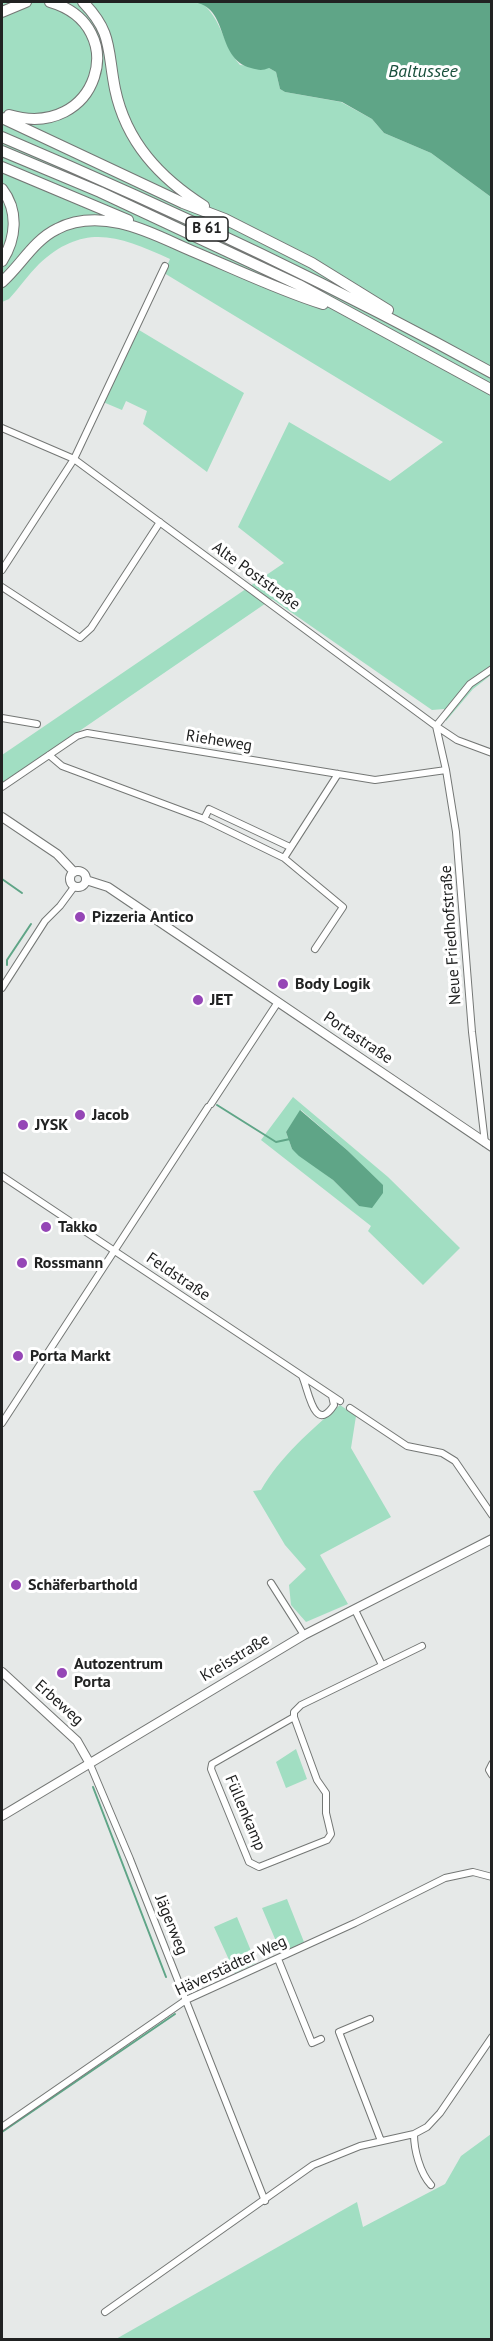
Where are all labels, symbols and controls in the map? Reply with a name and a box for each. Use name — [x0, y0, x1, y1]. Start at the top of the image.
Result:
water label: Baltussee — [388, 61, 458, 83]
road number: B 61 — [186, 217, 228, 241]
street label: Alte Poststraße — [208, 538, 304, 614]
street label: Rieheweg — [185, 726, 253, 756]
street label: Neue Friedhofstraße — [437, 864, 465, 1006]
place label: Pizzeria Antico — [92, 907, 194, 927]
marker: Pizzeria Antico — [73, 910, 87, 924]
place label: Body Logik — [295, 974, 370, 994]
marker: Body Logik — [276, 977, 290, 991]
place label: JET — [210, 990, 233, 1010]
marker: JET — [191, 993, 205, 1007]
street label: Portastraße — [320, 1008, 396, 1068]
place label: Jacob — [92, 1105, 129, 1125]
marker: Jacob — [73, 1108, 87, 1122]
place label: JYSK — [35, 1115, 68, 1135]
marker: JYSK — [16, 1118, 30, 1132]
place label: Takko — [58, 1217, 97, 1237]
marker: Takko — [39, 1220, 53, 1234]
street label: Feldstraße — [142, 1249, 214, 1305]
place label: Rossmann — [34, 1253, 103, 1273]
marker: Rossmann — [15, 1256, 29, 1270]
place label: Porta Markt — [30, 1346, 111, 1366]
marker: Porta Markt — [11, 1349, 25, 1363]
place label: Schäferbarthold — [28, 1575, 138, 1595]
marker: Schäferbarthold — [9, 1578, 23, 1592]
street label: Kreisstraße — [197, 1630, 273, 1686]
place label: Autozentrum Porta — [74, 1654, 163, 1692]
marker: Autozentrum Porta — [55, 1666, 69, 1680]
street label: Erbeweg — [31, 1676, 87, 1730]
street label: Füllenkamp — [220, 1772, 270, 1854]
street label: Jägerweg — [150, 1892, 192, 1958]
street label: Häverstädter Weg — [172, 1932, 290, 2000]

